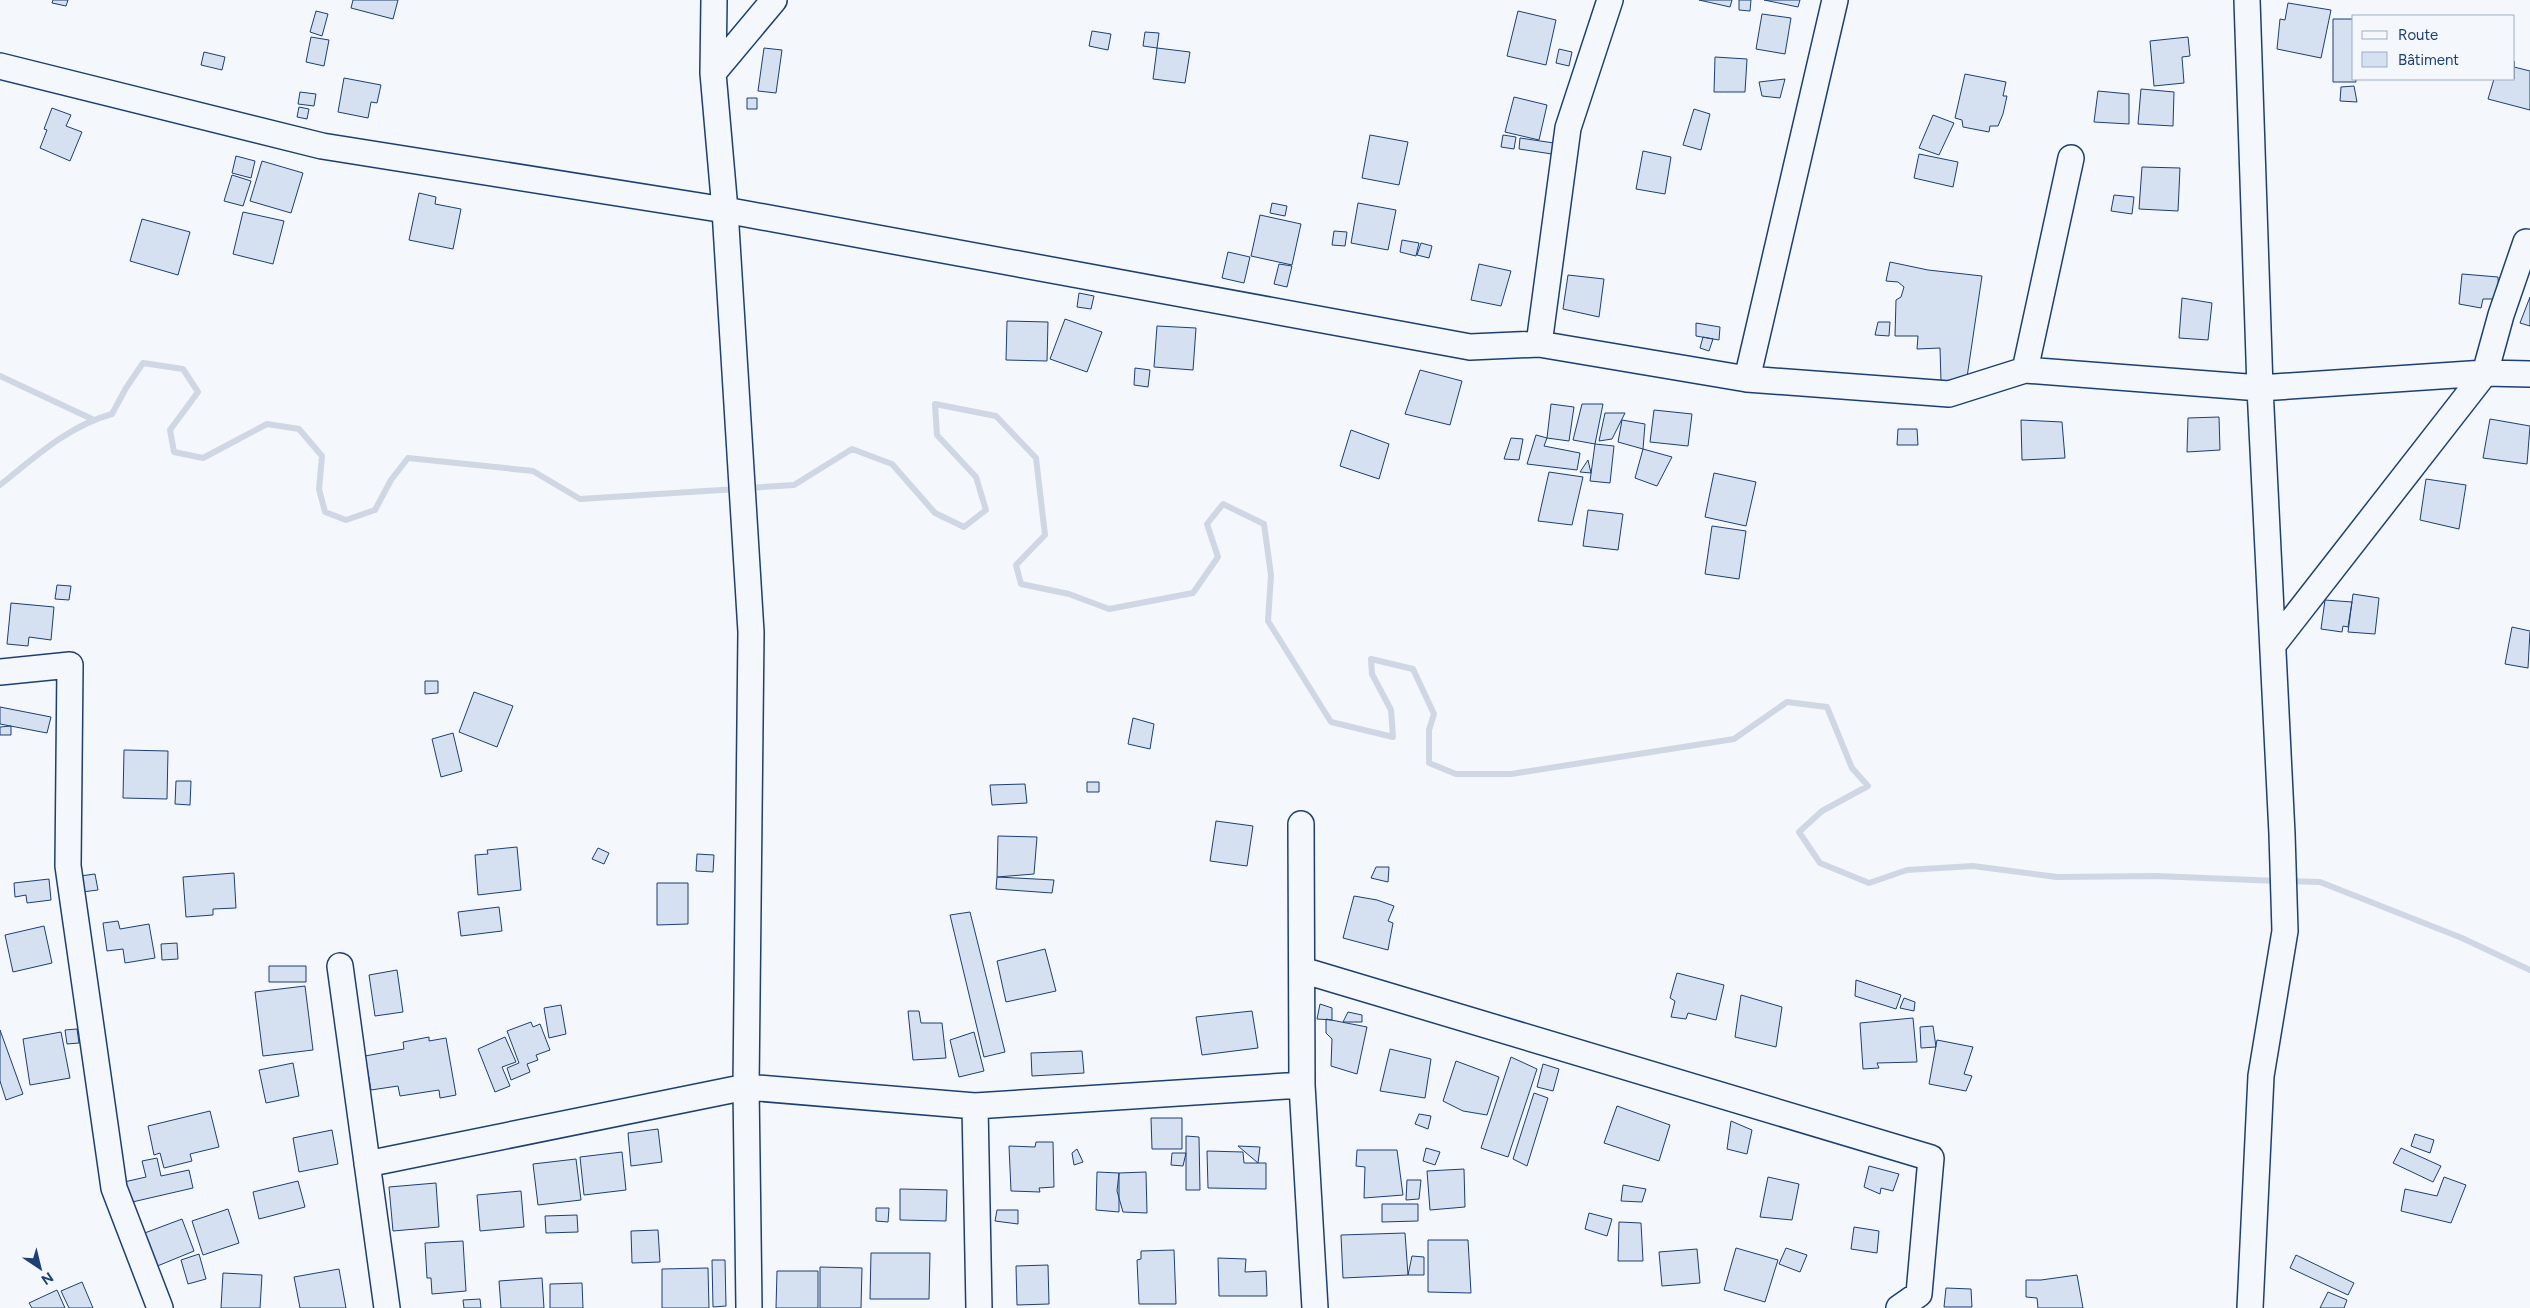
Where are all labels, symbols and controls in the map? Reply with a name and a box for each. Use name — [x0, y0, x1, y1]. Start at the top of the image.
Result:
legend — [2352, 15, 2515, 80]
text: Route — [2398, 26, 2438, 44]
text: Bâtiment — [2398, 51, 2459, 69]
north arrow — [15, 1243, 65, 1293]
text: N — [38, 1268, 56, 1288]

